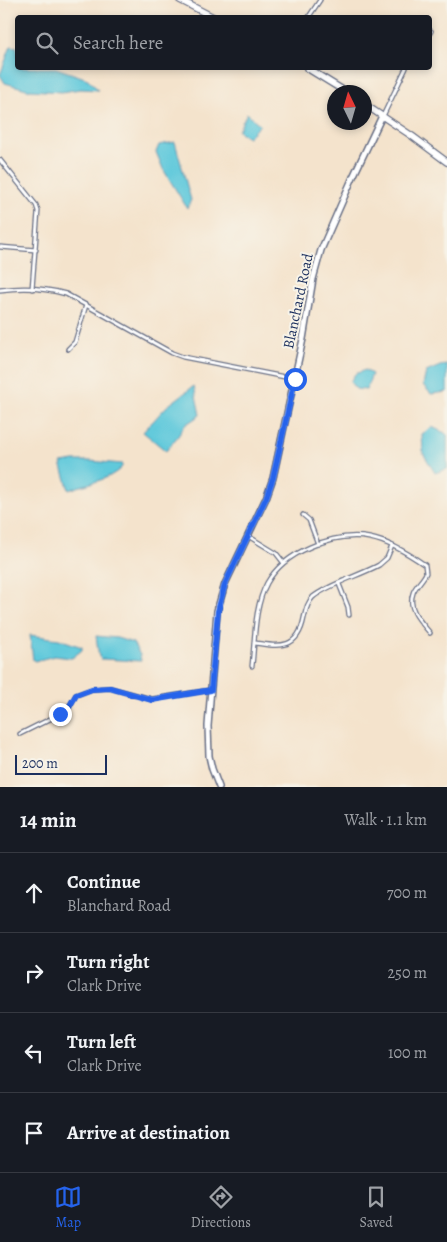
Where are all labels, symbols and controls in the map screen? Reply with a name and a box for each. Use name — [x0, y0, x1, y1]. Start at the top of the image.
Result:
search box — [15, 15, 432, 70]
icon: search — [33, 29, 61, 57]
text: Search here — [73, 30, 163, 56]
north arrow — [327, 85, 372, 130]
street label: Blanchard Road — [278, 251, 318, 351]
route start — [284, 368, 307, 391]
route end — [49, 703, 72, 726]
scale bar — [15, 752, 108, 775]
text: 200 m — [22, 754, 58, 773]
text: 14 min — [20, 806, 77, 834]
text: Walk · 1.1 km — [344, 809, 427, 831]
text: Continue — [67, 869, 141, 895]
icon: ahead — [20, 879, 48, 907]
text: 700 m — [387, 882, 427, 904]
text: Blanchard Road — [67, 895, 171, 917]
text: Turn right — [67, 949, 149, 975]
icon: right — [20, 959, 48, 987]
text: 250 m — [388, 962, 427, 984]
text: Clark Drive — [67, 975, 142, 997]
text: Turn left — [67, 1029, 136, 1055]
icon: left — [20, 1039, 48, 1067]
text: 100 m — [388, 1042, 427, 1064]
text: Clark Drive — [67, 1055, 142, 1077]
icon: arrive — [20, 1119, 48, 1147]
text: Arrive at destination — [67, 1120, 230, 1146]
tab: Map — [54, 1183, 82, 1232]
tab: Directions — [191, 1183, 251, 1232]
tab: Saved — [360, 1183, 393, 1232]

